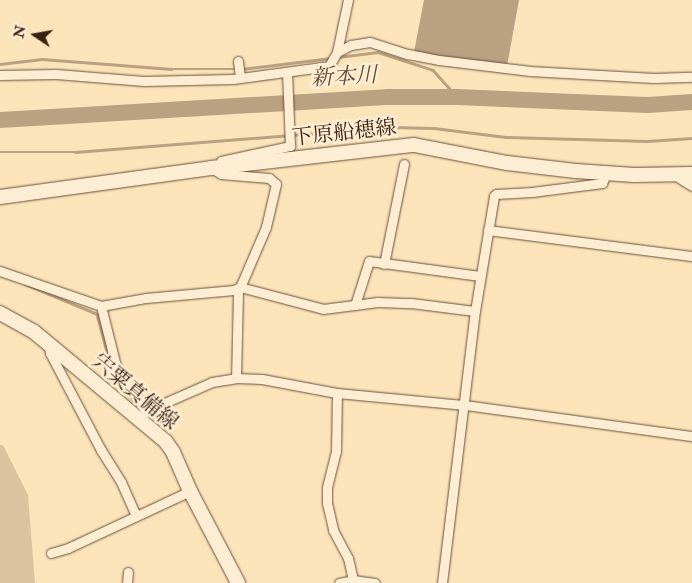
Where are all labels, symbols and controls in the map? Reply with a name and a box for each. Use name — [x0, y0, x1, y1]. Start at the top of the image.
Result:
north arrow — [10, 10, 60, 60]
text: N — [10, 24, 29, 40]
water label: 新本川 — [310, 62, 378, 92]
street label: 下原船穂線 — [290, 115, 398, 151]
street label: 宍粟真備線 — [87, 349, 183, 435]

